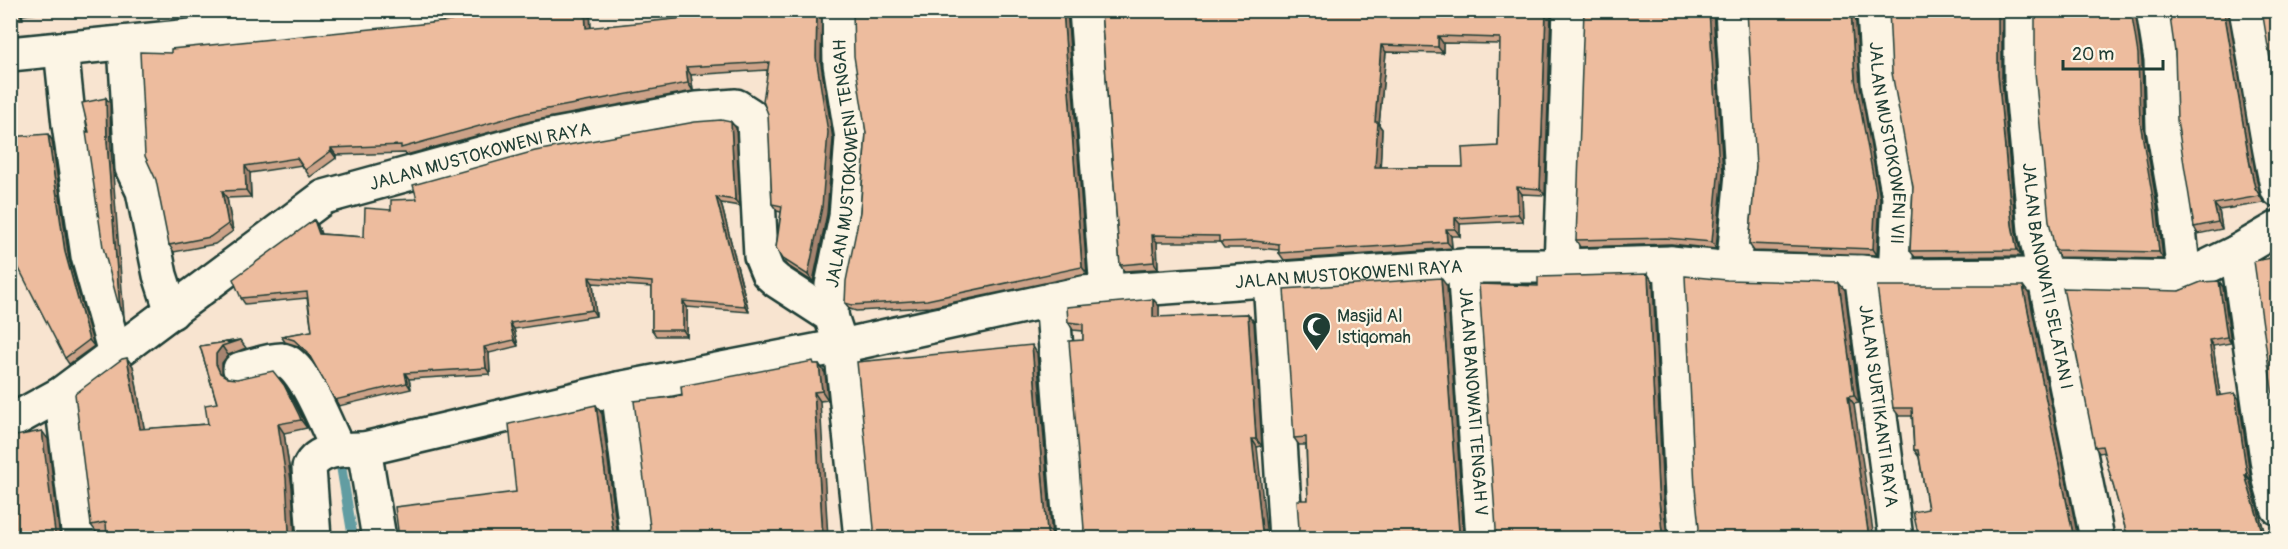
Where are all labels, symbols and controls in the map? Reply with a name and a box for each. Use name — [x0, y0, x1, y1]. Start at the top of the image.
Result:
scale bar — [2063, 33, 2164, 71]
street label: JALAN MUSTOKOWENI TENGAH — [821, 39, 864, 290]
street label: JALAN MUSTOKOWENI VII — [1864, 41, 1910, 245]
text: 20 m — [2072, 43, 2114, 66]
street label: JALAN MUSTOKOWENI RAYA — [367, 118, 593, 196]
street label: JALAN BANOWATI SELATAN I — [2017, 162, 2078, 391]
street label: JALAN MUSTOKOWENI RAYA — [1234, 255, 1464, 294]
street label: JALAN BANOWATI TENGAH V — [1454, 287, 1492, 517]
street label: JALAN SURTIKANTI RAYA — [1853, 303, 1903, 509]
place label: Masjid Al Istiqomah — [1337, 305, 1411, 349]
mosque icon: Masjid Al Istiqomah — [1300, 310, 1332, 352]

